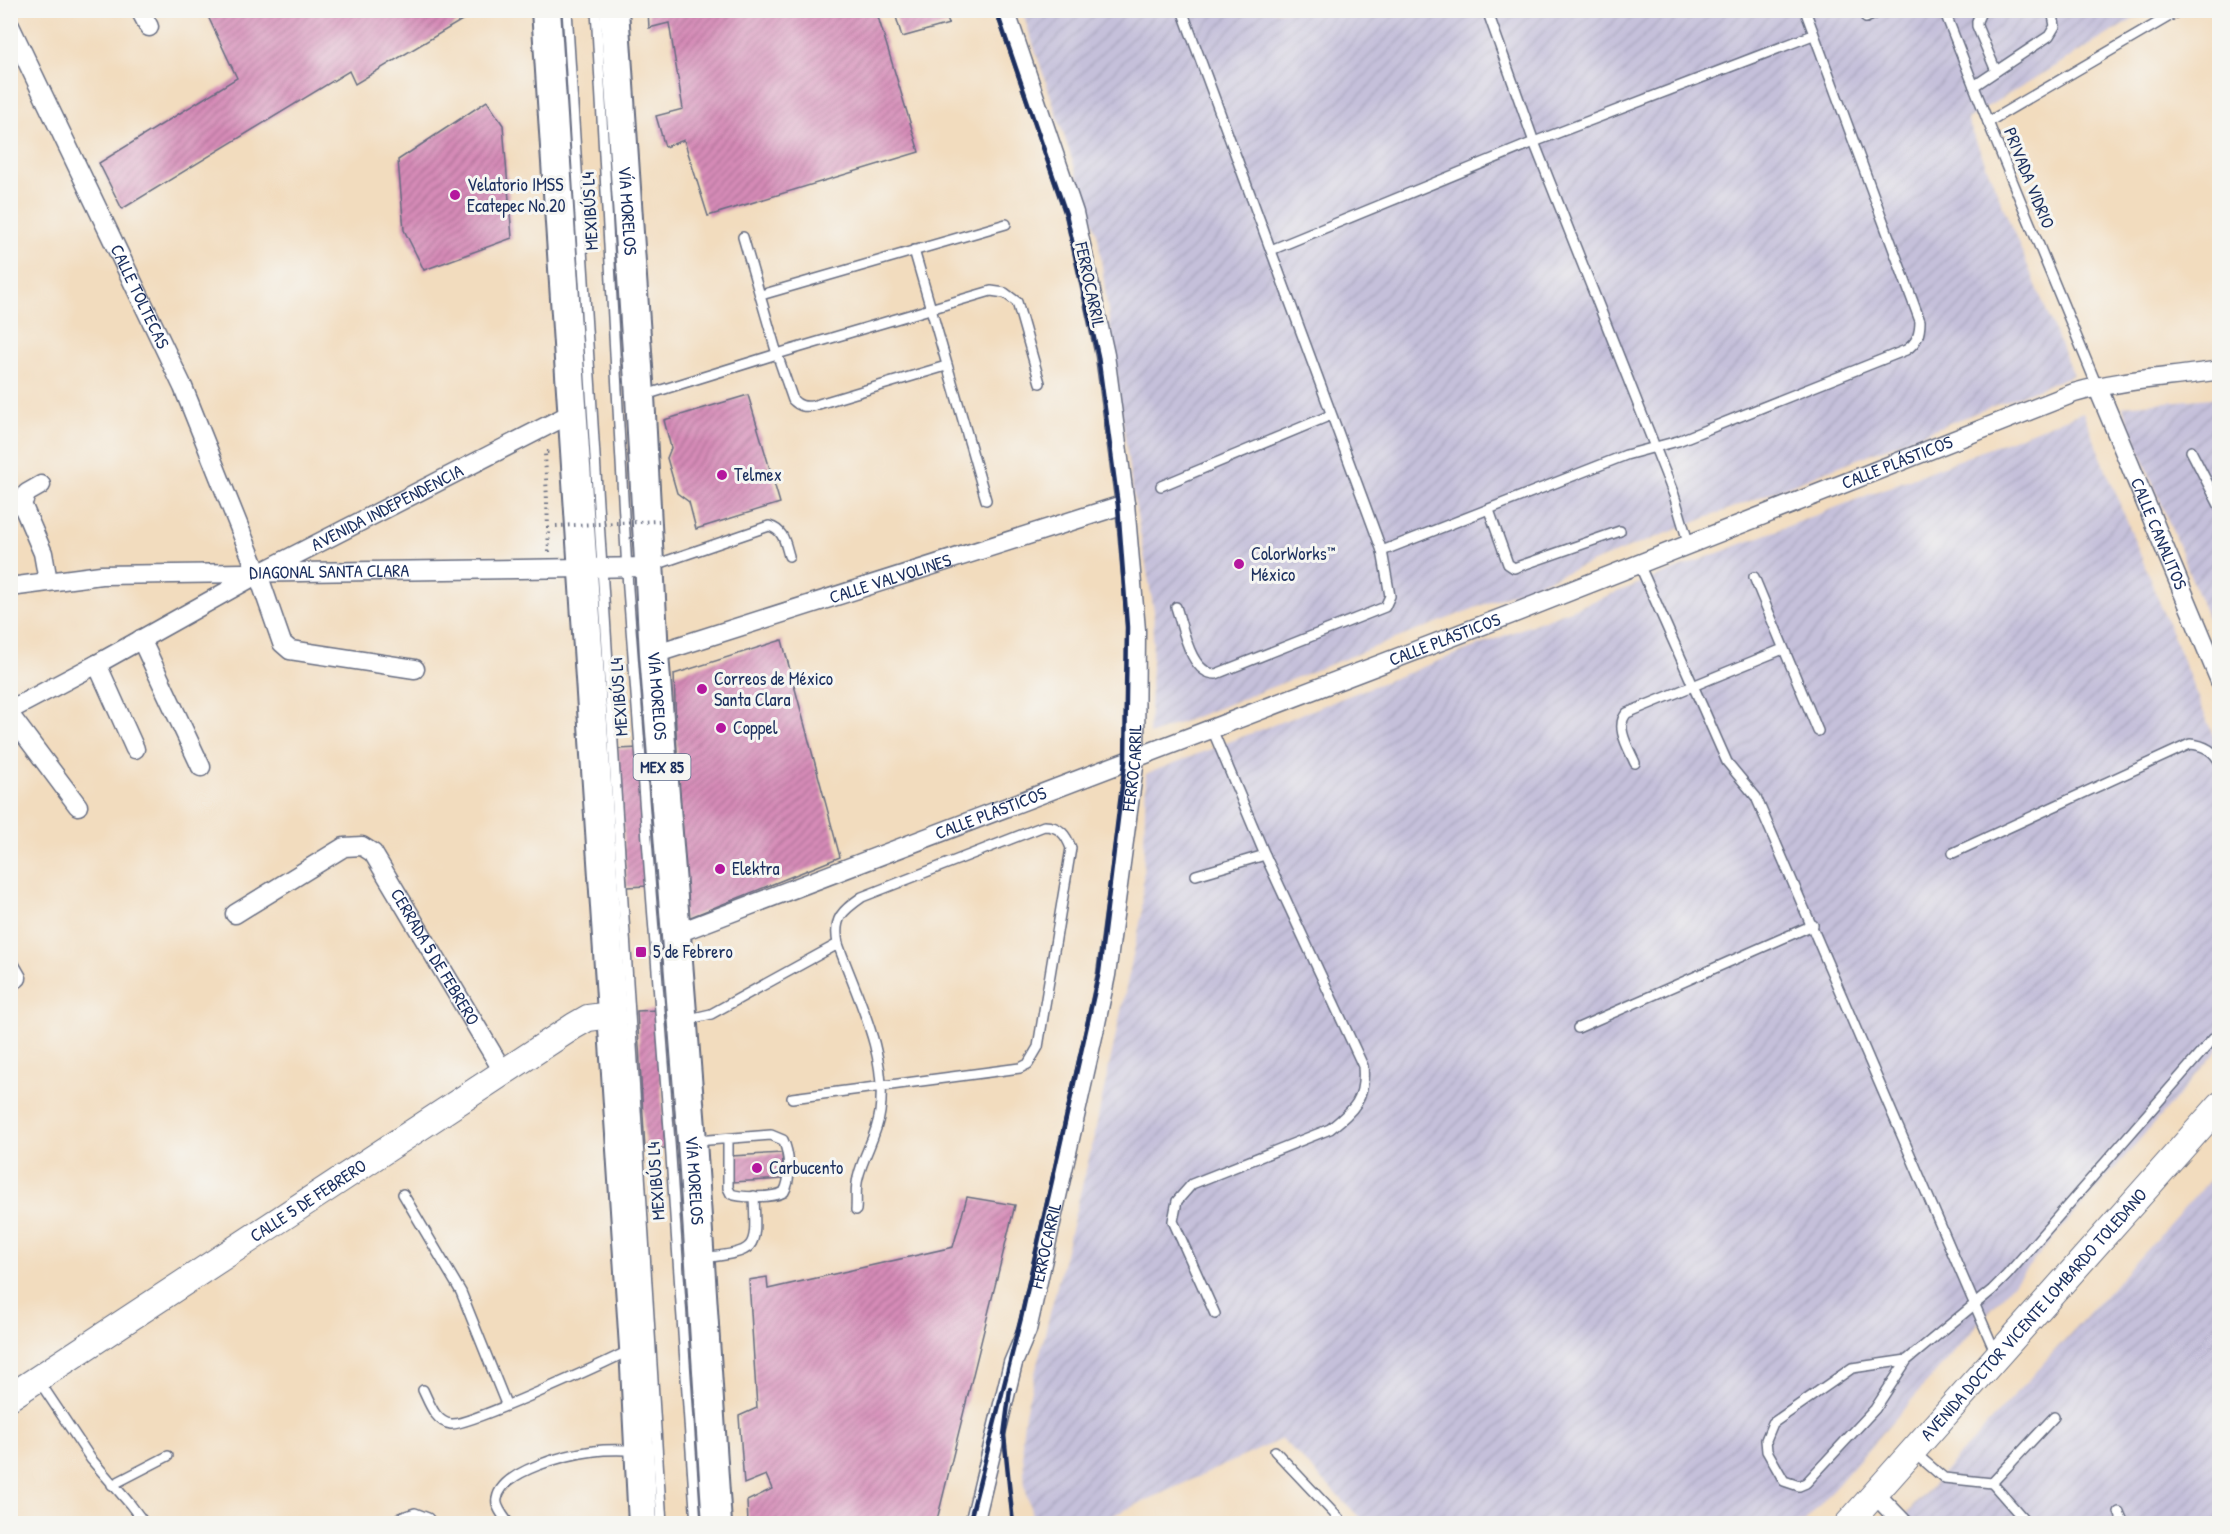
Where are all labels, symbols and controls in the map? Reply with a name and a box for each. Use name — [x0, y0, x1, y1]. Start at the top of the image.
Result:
street label: PRIVADA VIDRIO — [1998, 124, 2061, 232]
street label: VÍA MORELOS — [613, 165, 643, 256]
street label: MEXIBÚS L4 — [575, 171, 604, 251]
place label: Velatorio IMSS Ecatepec No.20 — [467, 172, 566, 218]
marker: Velatorio IMSS Ecatepec No.20 — [448, 188, 462, 202]
street label: FERROCARRIL — [1069, 239, 1112, 330]
street label: CALLE TOLTECAS — [104, 240, 176, 353]
street label: CALLE PLÁSTICOS — [1838, 429, 1956, 495]
street label: AVENIDA INDEPENDENCIA — [307, 458, 467, 557]
place label: Telmex — [734, 462, 782, 487]
marker: Telmex — [715, 468, 729, 482]
street label: CALLE CANALITOS — [2125, 474, 2193, 593]
place label: ColorWorks™ México — [1251, 541, 1336, 587]
street label: CALLE VALVOLINES — [826, 547, 954, 609]
marker: ColorWorks™ México — [1232, 557, 1246, 571]
street label: DIAGONAL SANTA CLARA — [249, 558, 409, 585]
street label: CALLE PLÁSTICOS — [1385, 607, 1504, 672]
street label: VÍA MORELOS — [642, 650, 674, 741]
street label: MEXIBÚS L4 — [603, 657, 634, 737]
place label: Correos de México Santa Clara — [714, 666, 833, 712]
marker: Correos de México Santa Clara — [695, 682, 709, 696]
place label: Coppel — [733, 715, 778, 740]
marker: Coppel — [714, 721, 728, 735]
street label: FERROCARRIL — [1115, 724, 1147, 814]
road number: MEX 85 — [634, 754, 690, 780]
street label: CALLE PLÁSTICOS — [931, 780, 1050, 845]
place label: Elektra — [732, 856, 780, 881]
marker: Elektra — [713, 862, 727, 876]
street label: CERRADA 5 DE FEBRERO — [385, 884, 486, 1030]
place label: 5 de Febrero — [653, 939, 733, 964]
marker: 5 de Febrero — [634, 945, 648, 959]
street label: VÍA MORELOS — [680, 1135, 710, 1225]
street label: MEXIBÚS L4 — [640, 1141, 671, 1221]
street label: CALLE 5 DE FEBRERO — [245, 1153, 371, 1248]
place label: Carbucento — [769, 1155, 843, 1180]
marker: Carbucento — [750, 1161, 764, 1175]
street label: AVENIDA DOCTOR VICENTE LOMBARDO TOLEDANO — [1915, 1183, 2152, 1446]
street label: FERROCARRIL — [1024, 1200, 1067, 1292]

